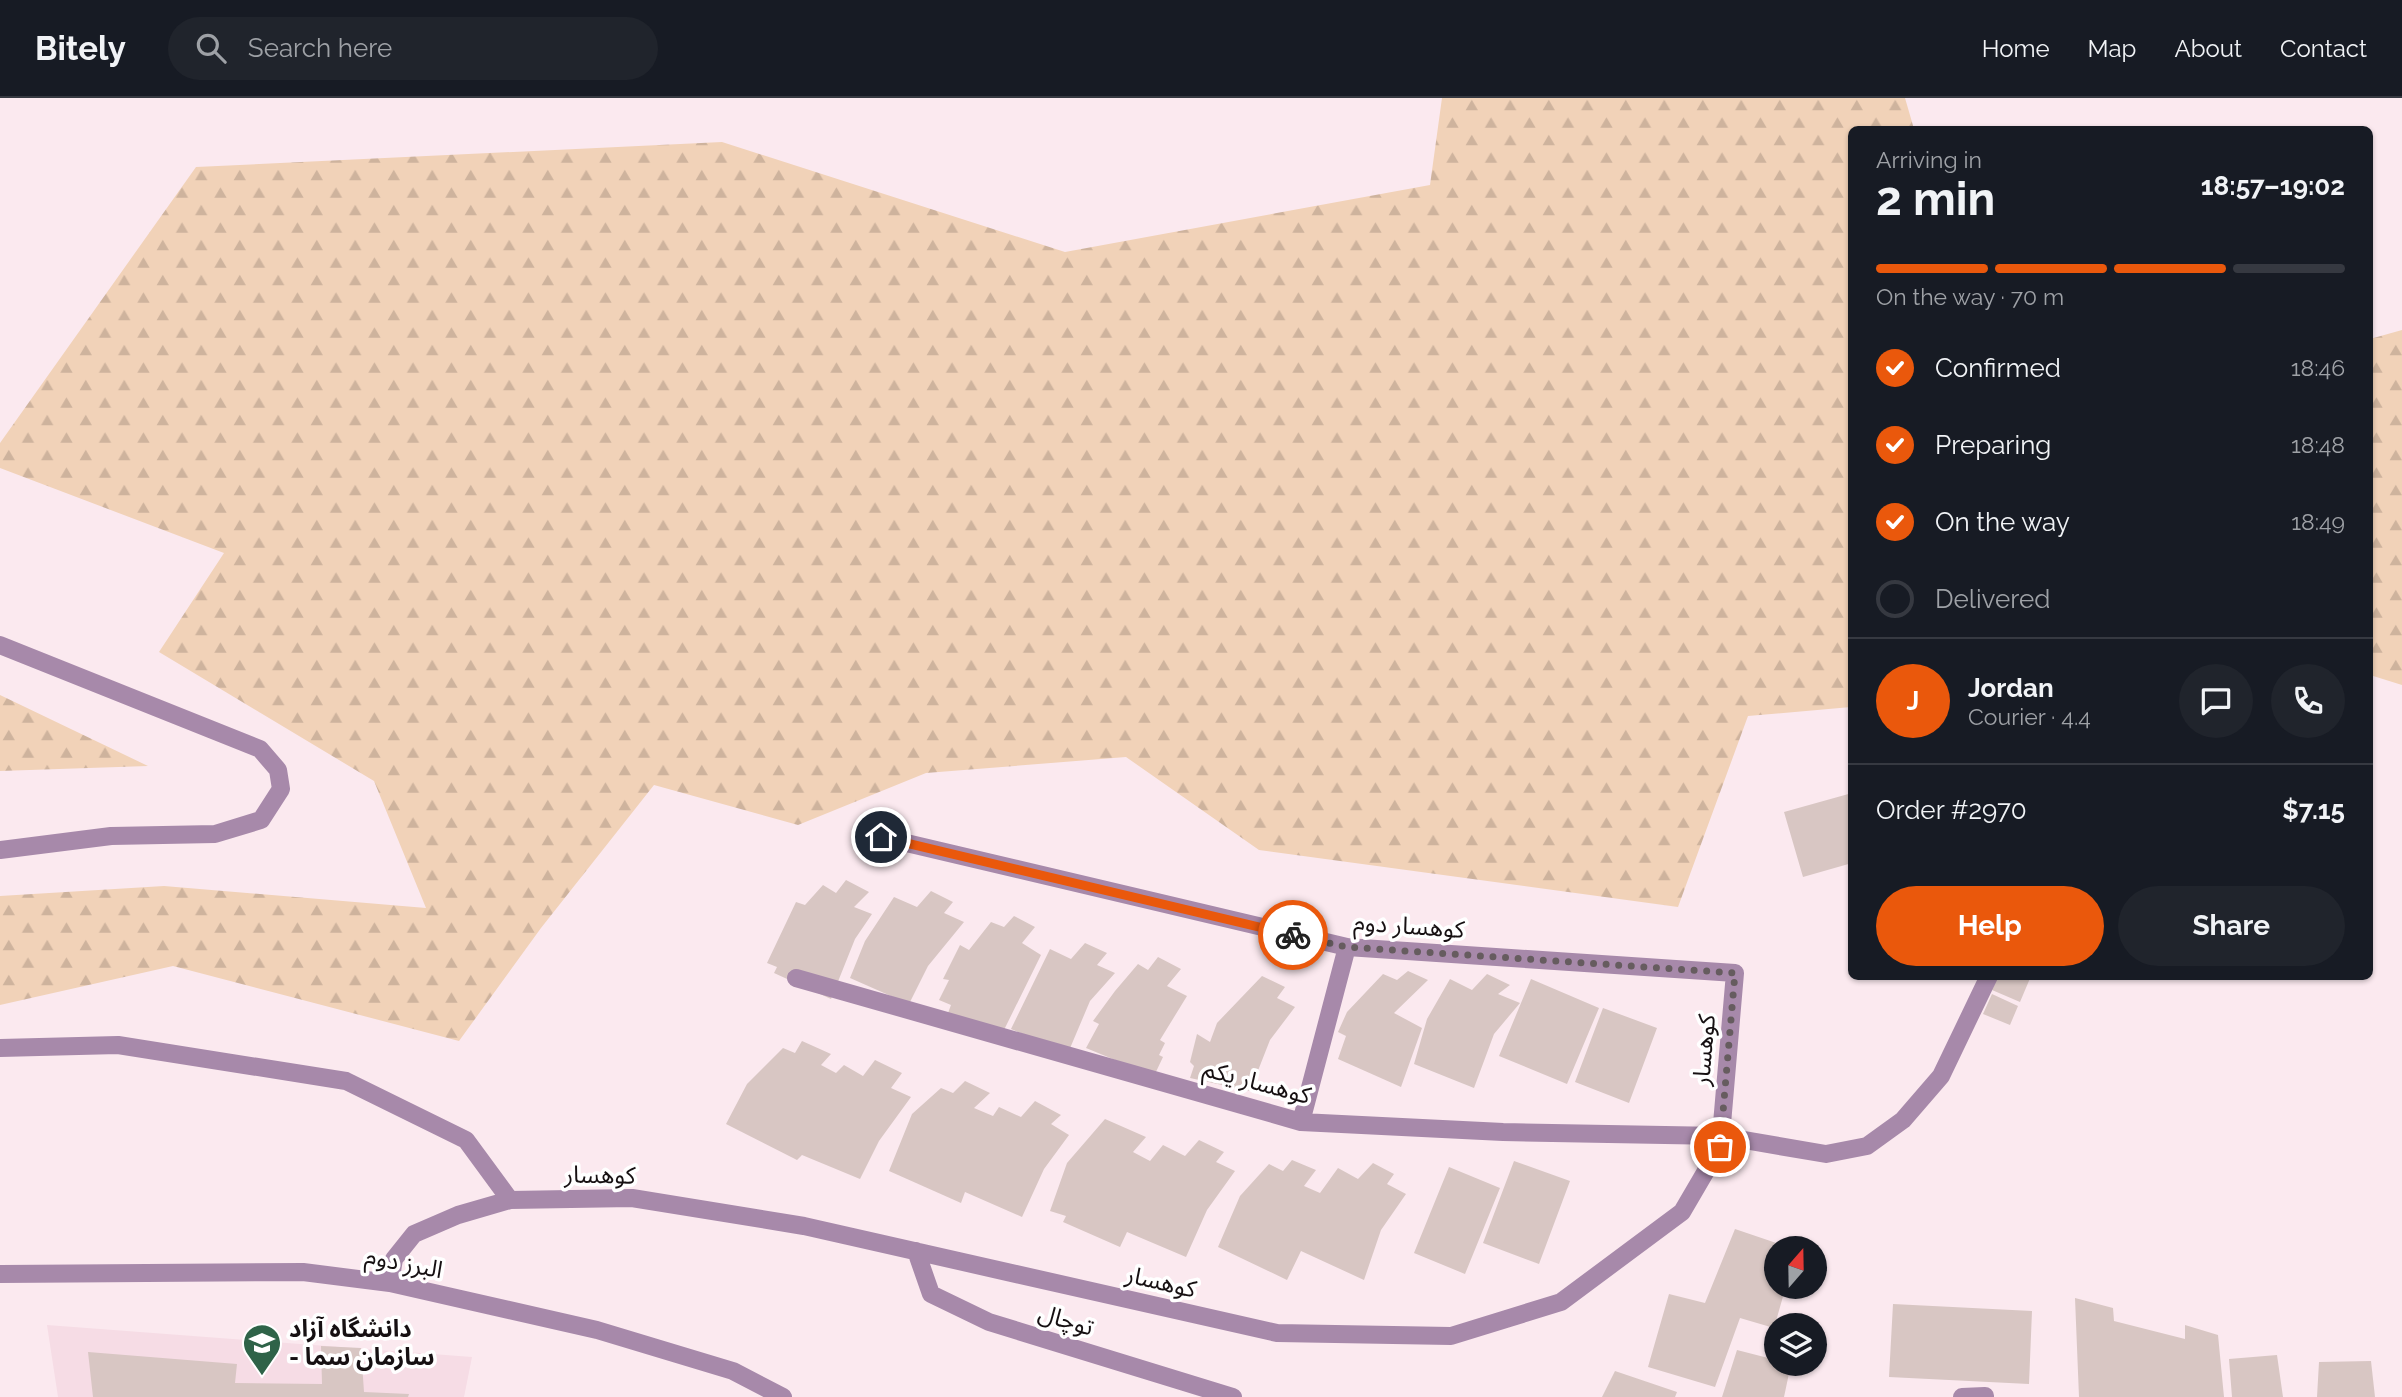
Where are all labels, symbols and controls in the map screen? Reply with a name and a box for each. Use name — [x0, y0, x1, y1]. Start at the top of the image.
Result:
search box — [168, 17, 658, 80]
text: Bitely — [35, 29, 126, 68]
icon: search — [192, 29, 230, 67]
text: Search here — [248, 33, 392, 63]
text: Home — [1982, 34, 2050, 63]
text: Map — [2088, 34, 2136, 63]
text: About — [2174, 34, 2242, 63]
text: Contact — [2280, 34, 2367, 63]
text: Arriving in — [1876, 146, 1982, 173]
text: 18:57–19:02 — [2201, 171, 2345, 201]
text: 2 min — [1876, 172, 1995, 226]
text: On the way · 70 m — [1876, 283, 2064, 310]
icon: check — [1876, 349, 1914, 387]
text: Confirmed — [1935, 353, 2061, 383]
text: 18:46 — [2291, 354, 2345, 381]
icon: check — [1876, 426, 1914, 464]
text: Preparing — [1935, 430, 2051, 460]
text: 18:48 — [2291, 431, 2345, 458]
icon: check — [1876, 503, 1914, 541]
text: On the way — [1935, 507, 2070, 537]
text: 18:49 — [2291, 508, 2345, 535]
text: Delivered — [1935, 584, 2050, 614]
button: chat — [2179, 664, 2253, 738]
button: phone — [2271, 664, 2345, 738]
text: Jordan — [1968, 673, 2054, 703]
text: J — [1907, 686, 1919, 716]
text: Courier · 4.4 — [1968, 703, 2091, 730]
text: Order #2970 — [1876, 795, 2027, 825]
text: $7.15 — [2282, 795, 2345, 825]
pin — [851, 807, 911, 867]
icon: home — [862, 818, 900, 856]
button: Help — [1876, 886, 2104, 966]
button: Share — [2118, 886, 2345, 966]
courier — [1258, 900, 1328, 970]
street label: کوهسار دوم — [1352, 907, 1467, 948]
icon: bike — [1274, 916, 1312, 954]
street label: کوهسار — [1686, 1012, 1721, 1088]
street label: کوهسار یکم — [1199, 1053, 1315, 1113]
pin — [1690, 1117, 1750, 1177]
icon: bag — [1701, 1128, 1739, 1166]
street label: کوهسار — [563, 1159, 637, 1190]
north arrow — [1764, 1236, 1827, 1298]
map controls — [1764, 1236, 1827, 1376]
street label: البرز دوم — [362, 1241, 445, 1288]
street label: کوهسار — [1122, 1259, 1200, 1304]
street label: توچال — [1035, 1297, 1097, 1343]
button: layers — [1764, 1313, 1827, 1376]
place label: دانشگاه آزاد - سازمان سما — [289, 1314, 435, 1371]
school or university icon: دانشگاه آزاد - سازمان سما — [241, 1322, 283, 1377]

